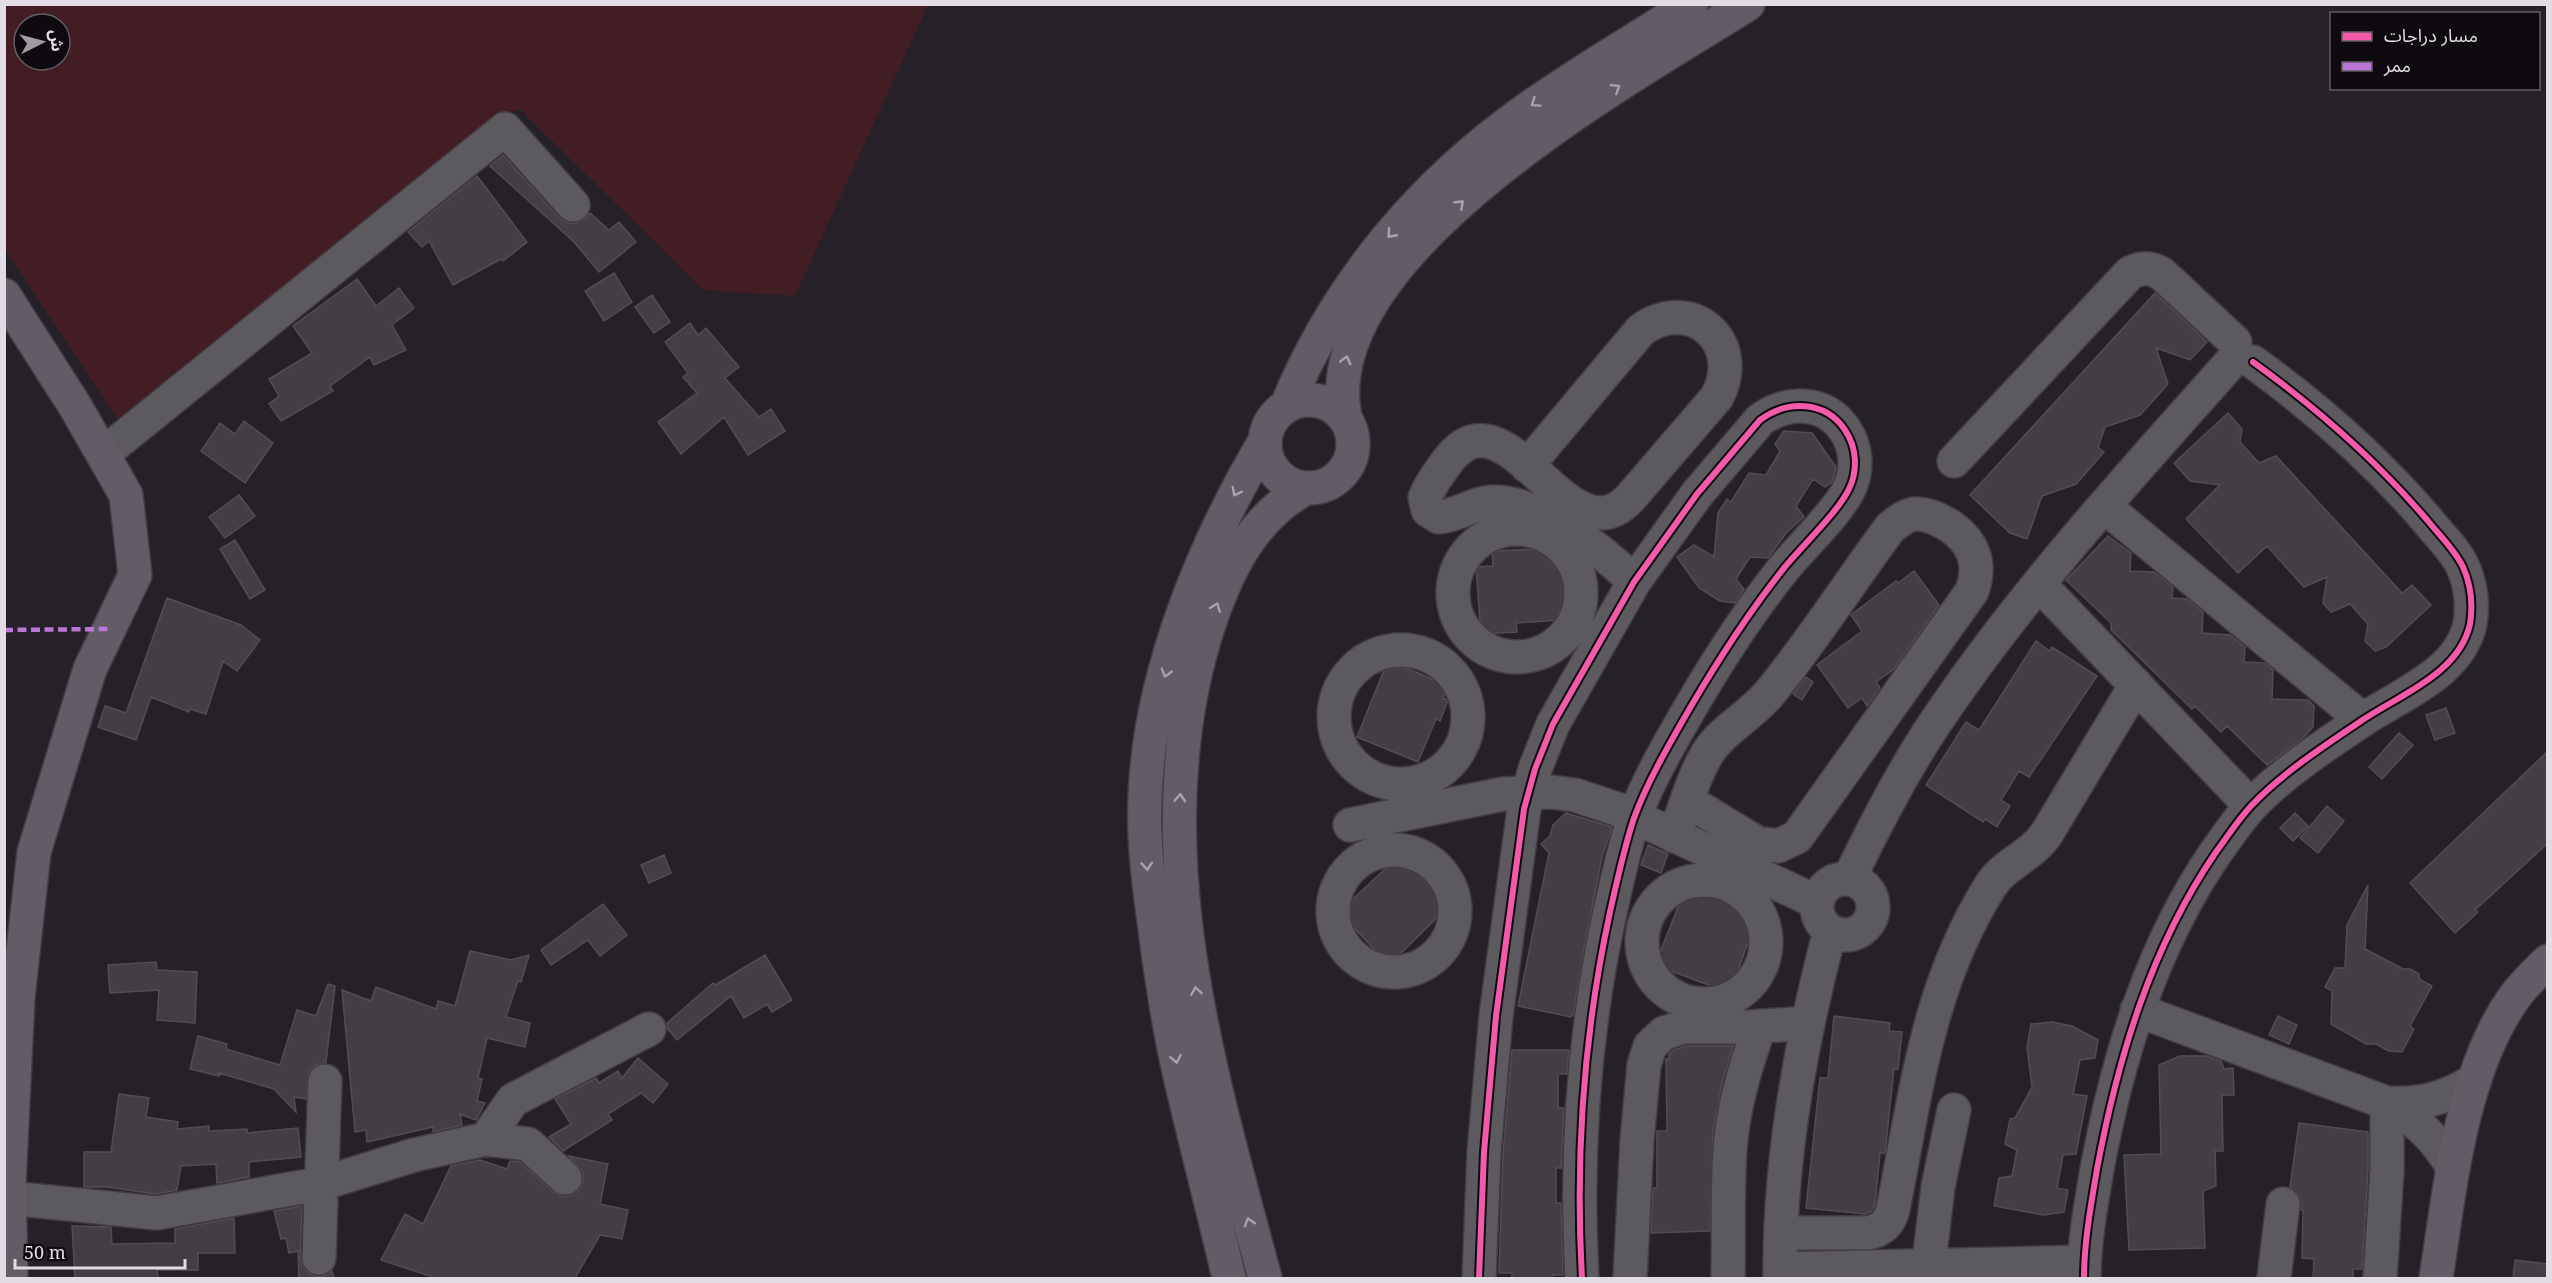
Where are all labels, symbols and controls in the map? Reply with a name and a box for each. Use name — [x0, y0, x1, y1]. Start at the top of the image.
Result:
north arrow — [12, 12, 72, 72]
legend — [2330, 12, 2540, 90]
text: مسار دراجات — [2384, 23, 2478, 47]
text: ش — [45, 28, 69, 53]
text: ممر — [2383, 53, 2411, 77]
one-way arrow — [1610, 83, 1620, 95]
one-way arrow — [1531, 96, 1542, 107]
one-way arrow — [1453, 200, 1463, 211]
one-way arrow — [1387, 227, 1398, 238]
one-way arrow — [1339, 355, 1351, 365]
one-way arrow — [1232, 485, 1244, 496]
one-way arrow — [1208, 602, 1221, 612]
one-way arrow — [1161, 667, 1173, 678]
one-way arrow — [1173, 793, 1186, 802]
one-way arrow — [1140, 862, 1153, 871]
one-way arrow — [1191, 987, 1203, 996]
one-way arrow — [1169, 1054, 1182, 1064]
one-way arrow — [1244, 1217, 1256, 1228]
scale bar — [15, 1232, 184, 1270]
text: 50 m — [24, 1240, 66, 1264]

